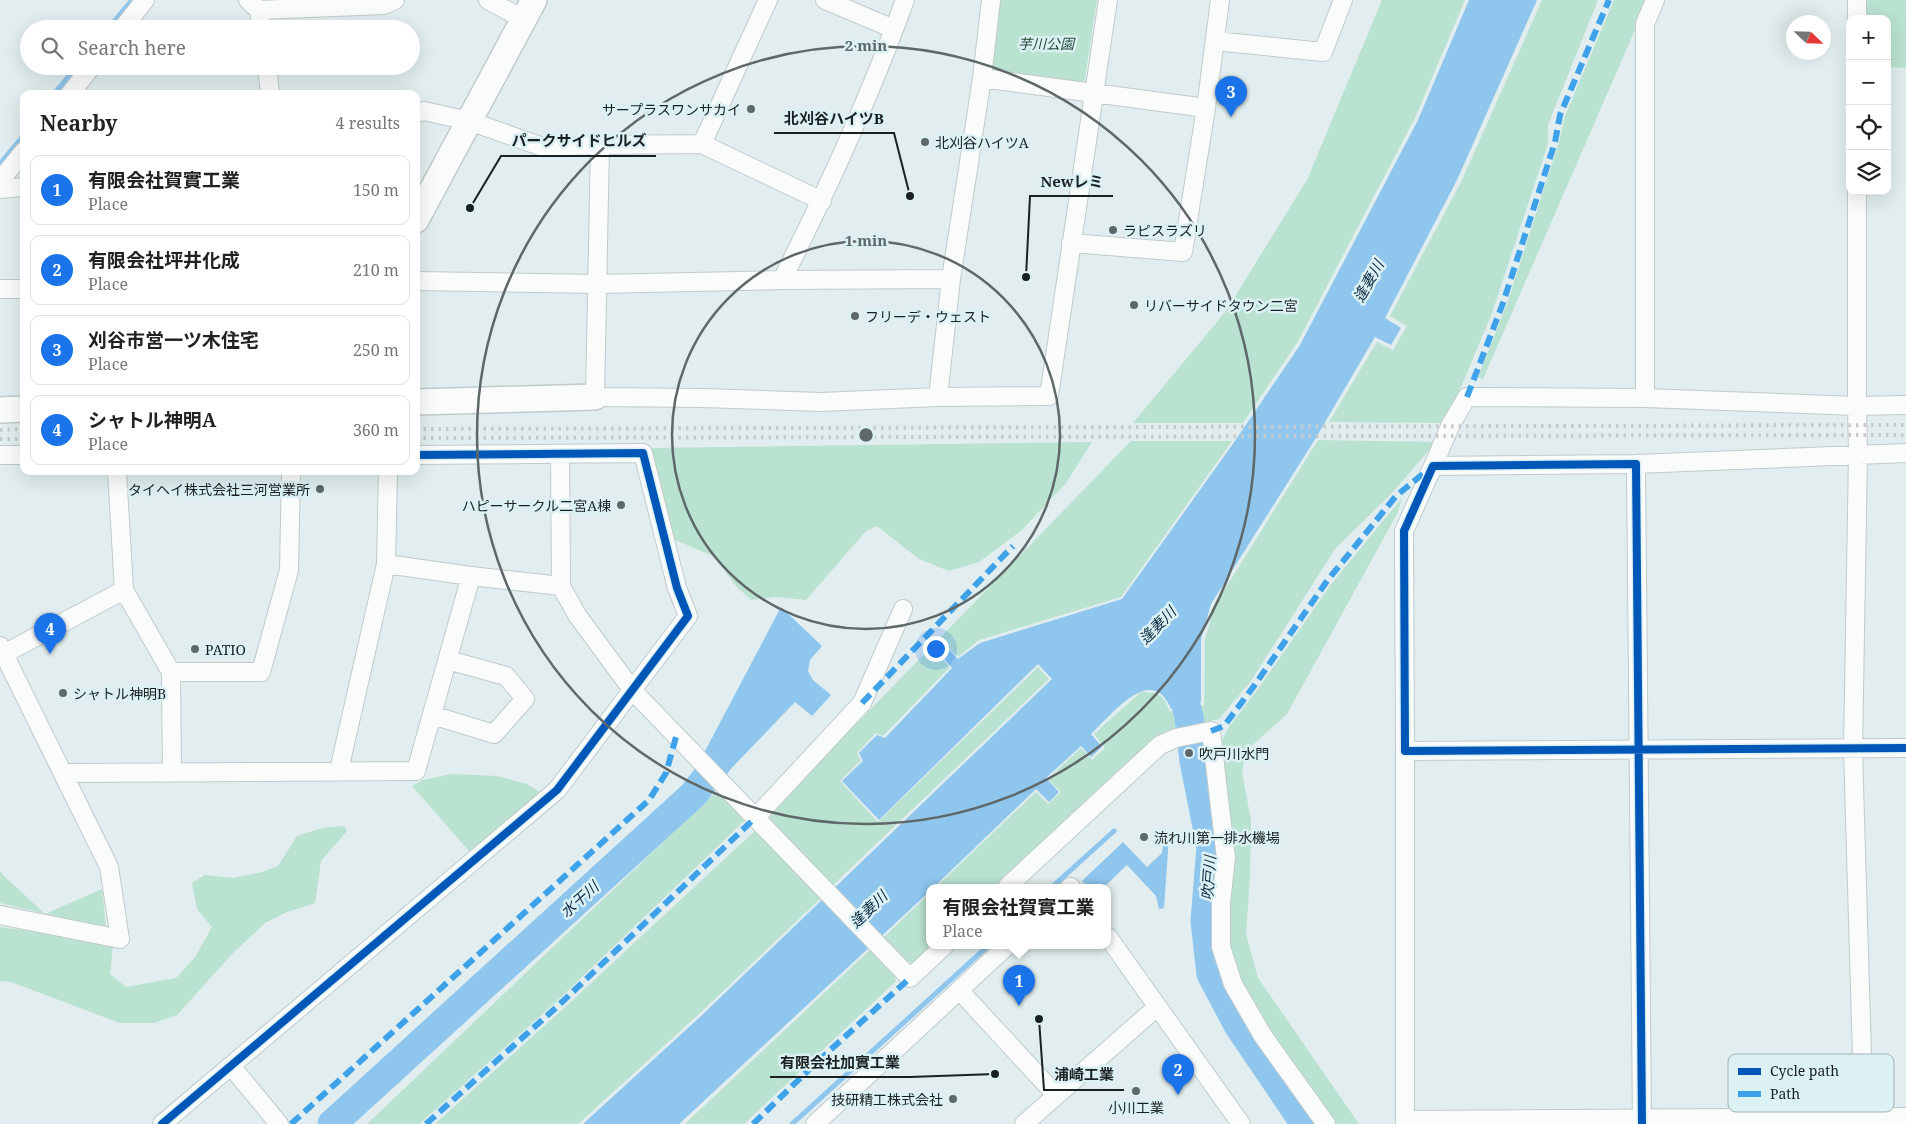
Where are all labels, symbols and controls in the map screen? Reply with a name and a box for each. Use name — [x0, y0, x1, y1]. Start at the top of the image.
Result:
north arrow — [1786, 15, 1831, 60]
map controls — [1846, 15, 1891, 195]
button: + — [1846, 15, 1891, 60]
search box — [20, 20, 420, 75]
icon: search — [38, 34, 66, 62]
park label: 芋川公園 — [1018, 34, 1076, 53]
text: Search here — [78, 35, 186, 61]
text: 2 min — [845, 35, 887, 55]
button: − — [1846, 60, 1891, 105]
pin: 3 — [1215, 76, 1247, 117]
place label: サープラスワンサカイ — [602, 100, 741, 119]
marker: サープラスワンサカイ — [745, 103, 757, 115]
callout: 北刈谷ハイツB — [774, 103, 894, 133]
button: locate — [1846, 105, 1891, 150]
text: 北刈谷ハイツB — [784, 108, 884, 128]
text: Nearby — [40, 109, 118, 137]
text: 4 results — [336, 112, 400, 134]
callout: パークサイドヒルズ — [501, 126, 656, 156]
text: パークサイドヒルズ — [511, 130, 647, 150]
place label: 北刈谷ハイツA — [935, 133, 1029, 152]
marker: 北刈谷ハイツA — [919, 136, 931, 148]
button: layers — [1846, 150, 1891, 195]
callout: Newレミ — [1030, 166, 1113, 196]
text: 有限会社賀實工業 — [88, 167, 240, 193]
text: Newレミ — [1040, 171, 1104, 191]
text: 1 — [52, 179, 62, 201]
text: 150 m — [353, 179, 399, 201]
text: Place — [88, 193, 128, 215]
place label: ラピスラズリ — [1123, 221, 1207, 240]
marker: ラピスラズリ — [1107, 224, 1119, 236]
text: 1 min — [845, 230, 887, 250]
text: 有限会社坪井化成 — [88, 247, 240, 273]
water label: 逢妻川 — [1348, 255, 1389, 306]
text: 2 — [52, 259, 62, 281]
text: 210 m — [353, 259, 399, 281]
text: Place — [88, 273, 128, 295]
place label: リバーサイドタウン二宮 — [1144, 296, 1298, 315]
marker: リバーサイドタウン二宮 — [1128, 299, 1140, 311]
place label: フリーデ・ウェスト — [865, 307, 991, 326]
marker: フリーデ・ウェスト — [849, 310, 861, 322]
text: 刈谷市営一ツ木住宅 — [88, 327, 259, 353]
text: 3 — [52, 339, 62, 361]
text: 250 m — [353, 339, 399, 361]
text: Place — [88, 353, 128, 375]
text: シャトル神明A — [88, 407, 216, 433]
text: 4 — [52, 419, 62, 441]
text: 360 m — [353, 419, 399, 441]
centre of rings — [857, 426, 875, 444]
text: Place — [88, 433, 128, 455]
place label: タイヘイ株式会社三河営業所 — [128, 480, 310, 499]
marker: タイヘイ株式会社三河営業所 — [314, 483, 326, 495]
place label: ハピーサークル二宮A棟 — [462, 496, 611, 515]
marker: ハピーサークル二宮A棟 — [615, 499, 627, 511]
water label: 逢妻川 — [1134, 600, 1181, 648]
pin: 4 — [34, 613, 66, 654]
your location — [923, 636, 949, 662]
place label: PATIO — [205, 640, 246, 659]
marker: PATIO — [189, 643, 201, 655]
place label: シャトル神明B — [73, 684, 166, 703]
marker: シャトル神明B — [57, 687, 69, 699]
place label: 吹戸川水門 — [1199, 744, 1269, 763]
marker: 吹戸川水門 — [1183, 747, 1195, 759]
place label: 流れ川第一排水機場 — [1154, 828, 1280, 847]
marker: 流れ川第一排水機場 — [1138, 831, 1150, 843]
water label: 吹戸川 — [1196, 853, 1220, 901]
water label: 水干川 — [556, 875, 604, 921]
popup — [926, 884, 1111, 949]
water label: 逢妻川 — [845, 885, 893, 932]
text: 有限会社賀實工業 — [942, 894, 1095, 920]
text: Place — [942, 920, 983, 942]
pin: 1 — [1003, 965, 1035, 1006]
callout: 有限会社加實工業 — [770, 1047, 910, 1077]
text: 有限会社加實工業 — [780, 1052, 900, 1072]
pin: 2 — [1162, 1054, 1194, 1095]
legend — [1728, 1054, 1894, 1112]
callout: 浦崎工業 — [1044, 1060, 1124, 1090]
text: Cycle path — [1770, 1061, 1839, 1080]
text: 浦崎工業 — [1054, 1064, 1114, 1084]
text: Path — [1770, 1084, 1800, 1103]
marker: 小川工業 — [1130, 1085, 1142, 1097]
place label: 技研精工株式会社 — [831, 1090, 943, 1109]
marker: 技研精工株式会社 — [947, 1093, 959, 1105]
place label: 小川工業 — [1108, 1098, 1164, 1117]

